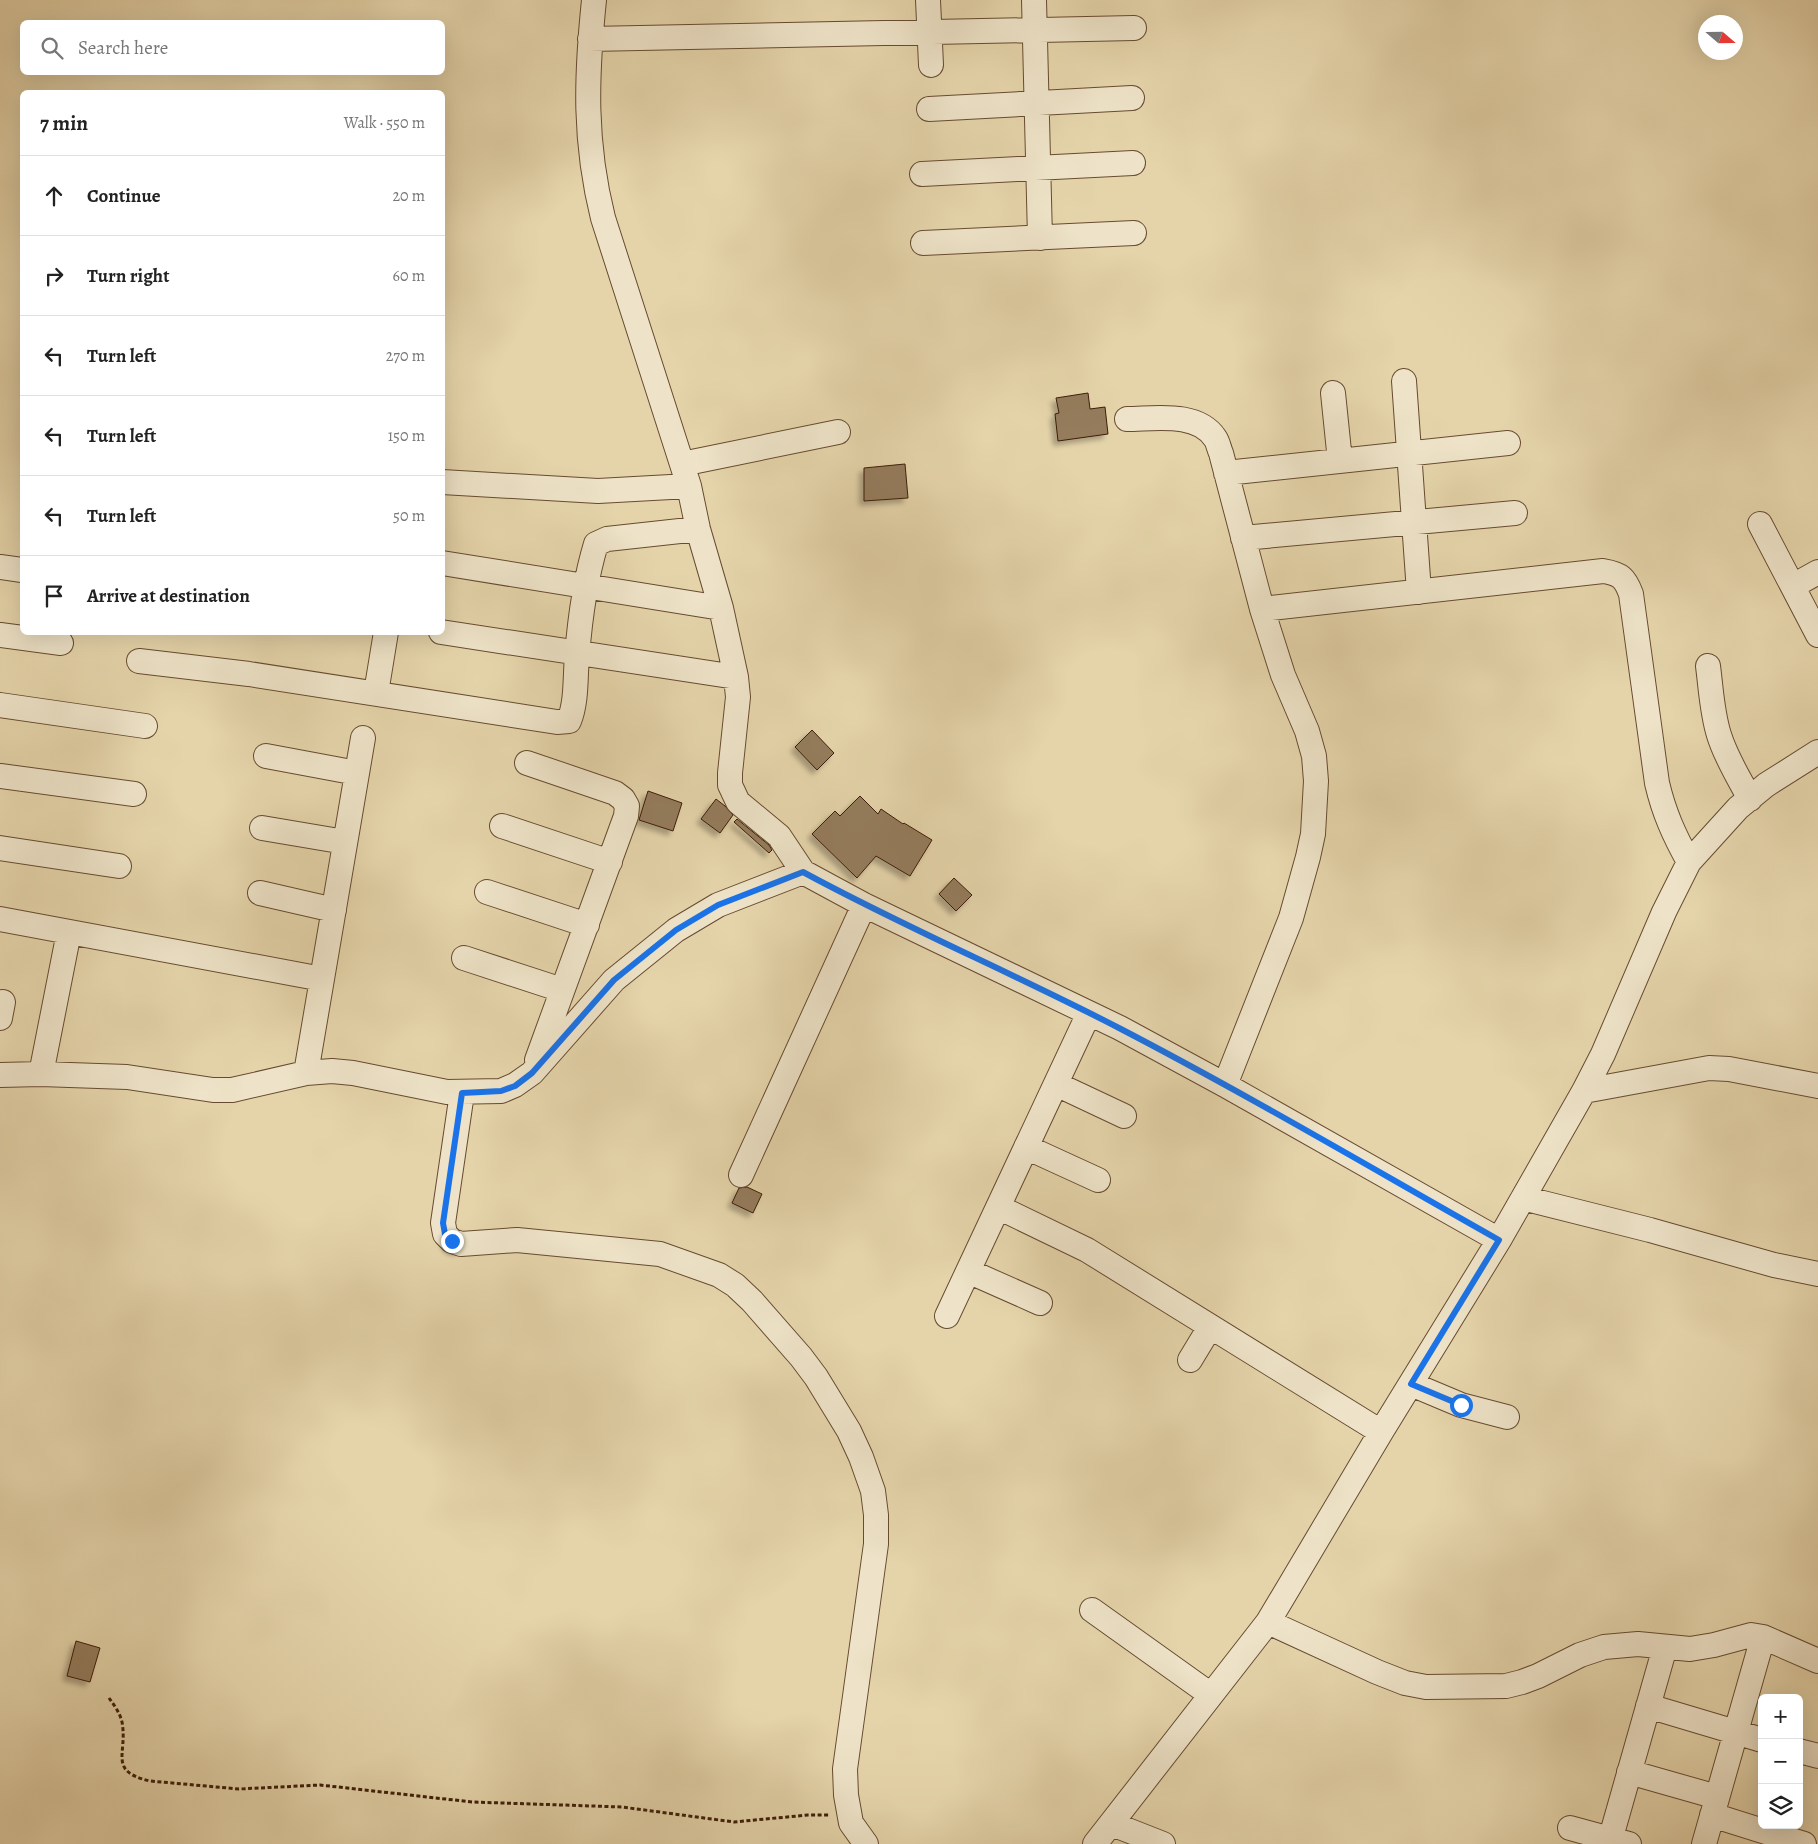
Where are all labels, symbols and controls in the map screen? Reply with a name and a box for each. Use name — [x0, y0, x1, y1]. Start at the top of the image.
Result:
north arrow — [1698, 15, 1743, 60]
search box — [20, 20, 445, 75]
icon: search — [38, 34, 66, 62]
text: Search here — [78, 35, 168, 61]
text: 7 min — [40, 109, 88, 137]
text: Walk · 550 m — [344, 112, 425, 134]
icon: ahead — [40, 182, 68, 210]
text: Continue — [87, 183, 161, 209]
text: 20 m — [392, 185, 425, 207]
icon: right — [40, 262, 68, 290]
text: Turn right — [87, 263, 169, 289]
text: 60 m — [393, 265, 425, 287]
icon: left — [40, 342, 68, 370]
text: Turn left — [87, 343, 156, 369]
text: 270 m — [386, 345, 425, 367]
icon: left — [40, 422, 68, 450]
text: Turn left — [87, 423, 156, 449]
text: 150 m — [388, 425, 425, 447]
icon: left — [40, 502, 68, 530]
text: Turn left — [87, 503, 156, 529]
text: 50 m — [393, 505, 425, 527]
icon: arrive — [40, 582, 68, 610]
text: Arrive at destination — [87, 583, 250, 609]
route end — [441, 1230, 464, 1253]
route start — [1450, 1394, 1473, 1417]
map controls — [1758, 1694, 1803, 1829]
button: + — [1758, 1694, 1803, 1739]
button: − — [1758, 1739, 1803, 1784]
button: layers — [1758, 1784, 1803, 1829]

